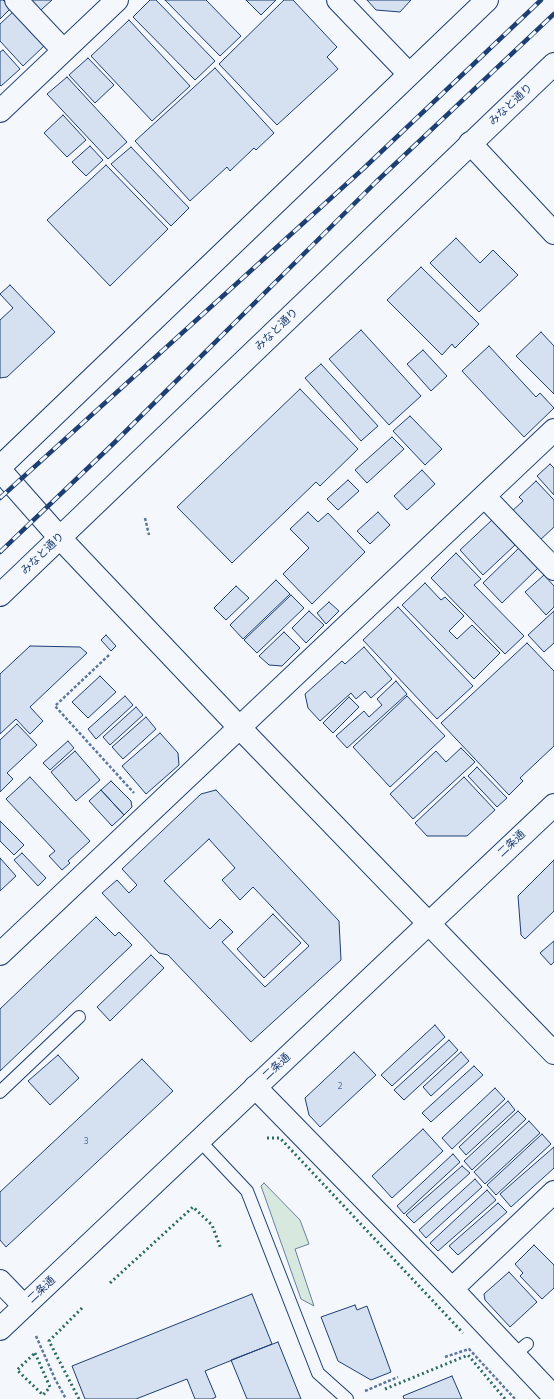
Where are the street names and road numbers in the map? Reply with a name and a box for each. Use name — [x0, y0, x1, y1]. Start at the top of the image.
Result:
street label: みなと通り — [486, 81, 536, 129]
street label: みなと通り — [253, 306, 301, 354]
street label: みなと通り — [19, 530, 67, 578]
street label: 二条通 — [495, 828, 529, 860]
street label: 二条通 — [260, 1051, 294, 1083]
street label: 二条通 — [25, 1274, 59, 1306]

